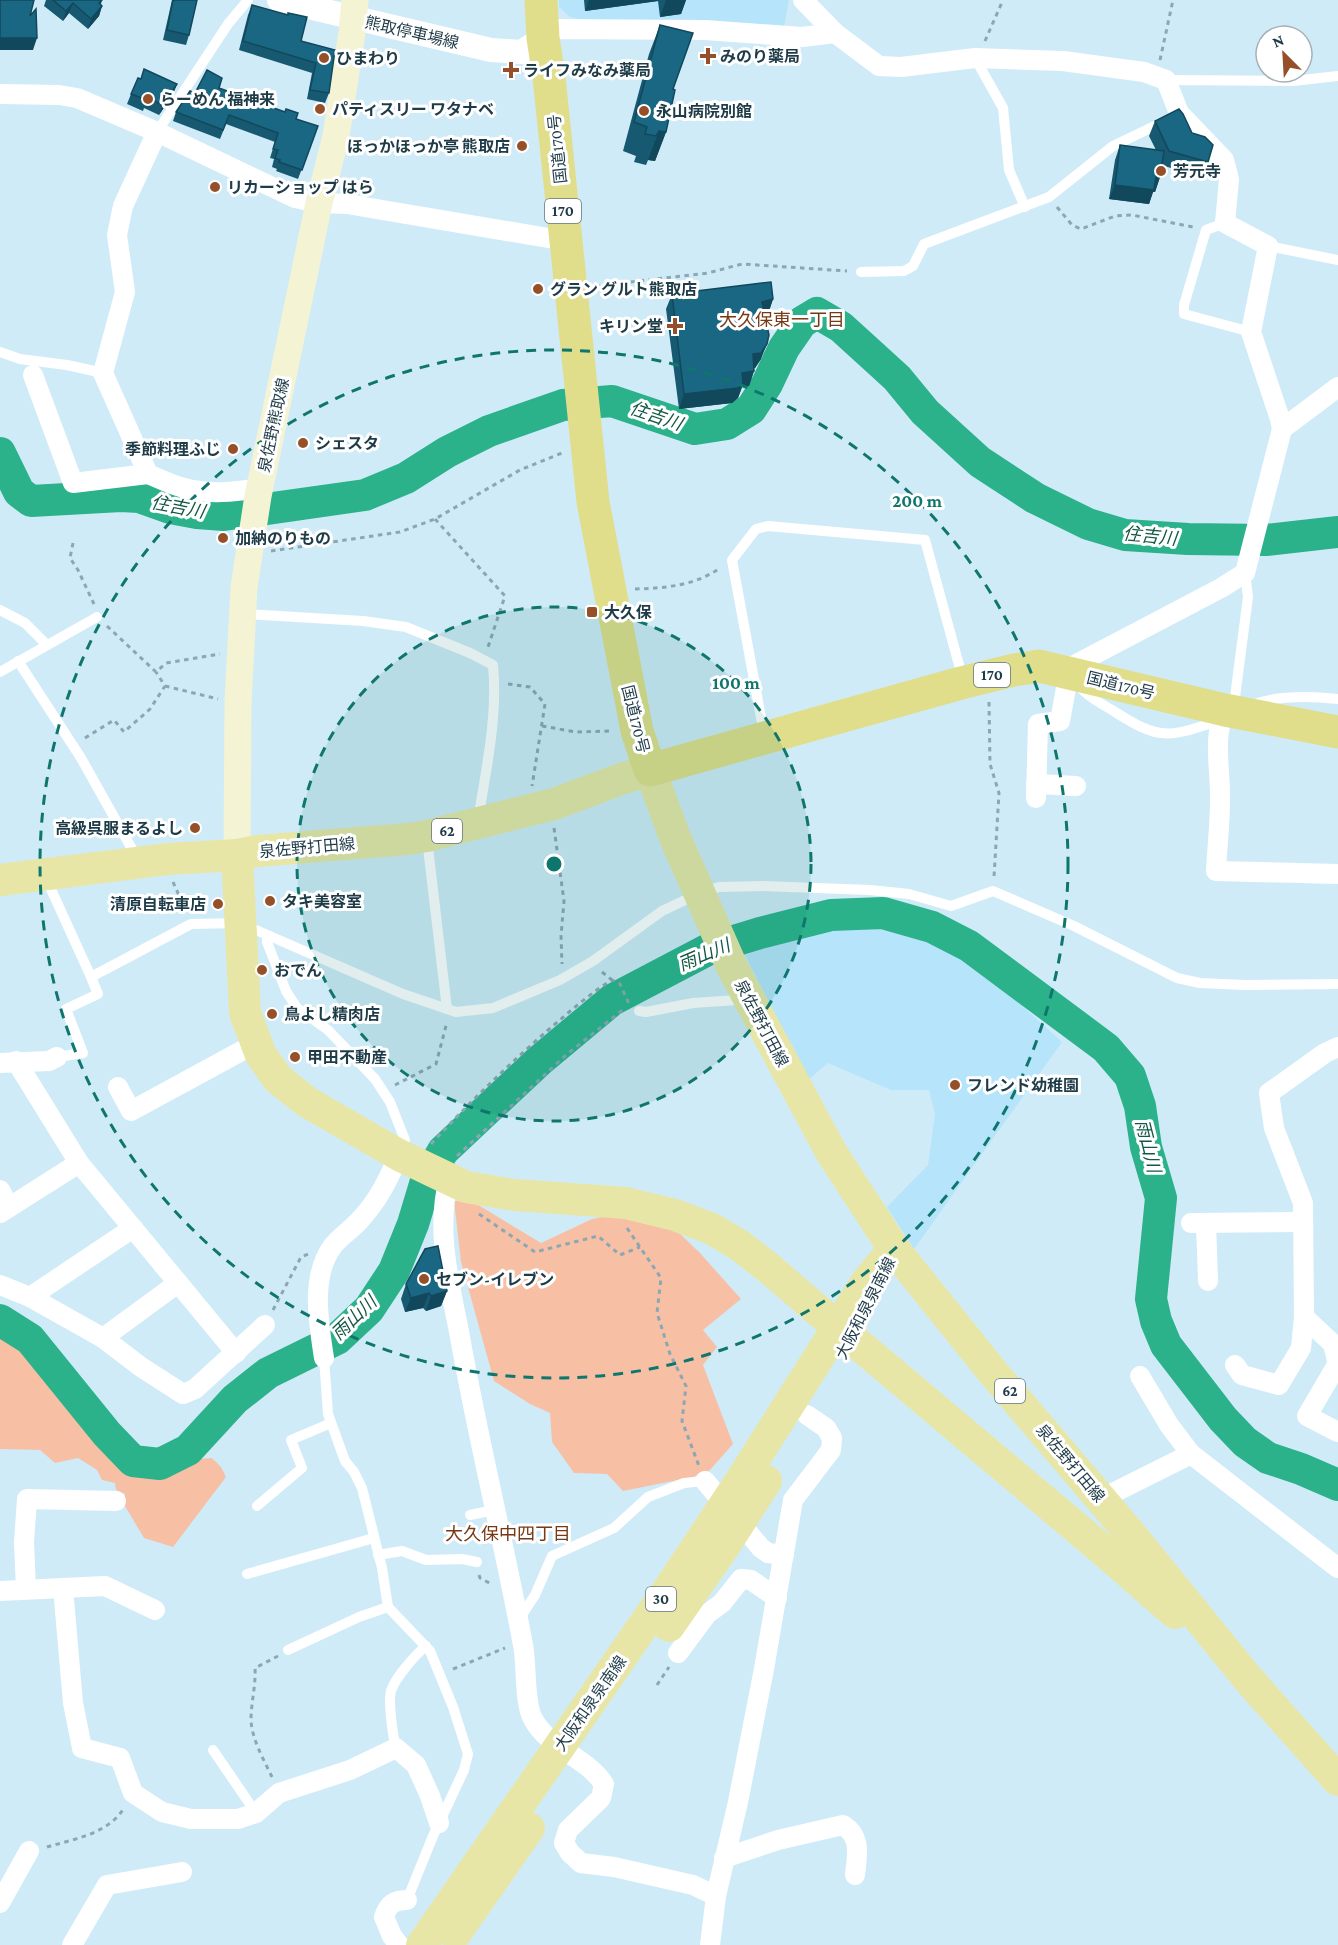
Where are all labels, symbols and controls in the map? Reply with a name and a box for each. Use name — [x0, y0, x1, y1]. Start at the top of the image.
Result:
street label: 熊取停車場線 — [363, 13, 461, 52]
north arrow — [1254, 24, 1314, 84]
text: N — [1270, 31, 1287, 51]
place label: みのり薬局 — [720, 48, 800, 65]
marker: みのり薬局 — [701, 49, 715, 63]
place label: ひまわり — [336, 50, 400, 67]
marker: ひまわり — [317, 51, 331, 65]
place label: ライフみなみ薬局 — [523, 62, 651, 79]
marker: ライフみなみ薬局 — [504, 63, 518, 77]
place label: らーめん 福神来 — [160, 90, 275, 108]
marker: らーめん 福神来 — [141, 92, 155, 106]
place label: パティスリー ワタナベ — [332, 101, 494, 118]
marker: パティスリー ワタナベ — [313, 102, 327, 116]
place label: 永山病院別館 — [656, 103, 752, 120]
marker: 永山病院別館 — [637, 104, 651, 118]
street label: 国道170号 — [545, 113, 570, 184]
place label: ほっかほっか亭 熊取店 — [347, 137, 510, 155]
marker: ほっかほっか亭 熊取店 — [515, 139, 529, 153]
place label: 芳元寺 — [1173, 163, 1221, 180]
marker: 芳元寺 — [1154, 164, 1168, 178]
place label: リカーショップ はら — [227, 179, 374, 196]
marker: リカーショップ はら — [208, 180, 222, 194]
road number: 170 — [545, 199, 581, 223]
place label: グラン グルト熊取店 — [550, 280, 697, 298]
marker: グラン グルト熊取店 — [531, 282, 545, 296]
district label: 大久保東一丁目 — [719, 310, 845, 330]
place label: キリン堂 — [599, 318, 663, 335]
marker: キリン堂 — [668, 319, 682, 333]
street label: 泉佐野熊取線 — [255, 376, 292, 474]
water label: 住吉川 — [627, 398, 687, 435]
place label: シェスタ — [315, 435, 379, 452]
marker: シェスタ — [296, 436, 310, 450]
place label: 季節料理ふじ — [125, 440, 221, 458]
marker: 季節料理ふじ — [226, 442, 240, 456]
text: 200 m — [892, 491, 943, 511]
water label: 住吉川 — [150, 492, 208, 522]
water label: 住吉川 — [1122, 523, 1180, 549]
place label: 加納のりもの — [235, 530, 331, 547]
marker: 加納のりもの — [216, 531, 230, 545]
place label: 大久保 — [604, 604, 652, 621]
marker: 大久保 — [585, 605, 599, 619]
road number: 170 — [974, 663, 1010, 687]
street label: 国道170号 — [1085, 669, 1157, 702]
text: 100 m — [712, 673, 760, 693]
street label: 国道170号 — [619, 683, 652, 755]
road number: 62 — [432, 819, 462, 843]
place label: 高級呉服まるよし — [55, 820, 183, 837]
marker: 高級呉服まるよし — [188, 821, 202, 835]
street label: 泉佐野打田線 — [258, 835, 356, 860]
centre of rings — [544, 854, 564, 874]
place label: タキ美容室 — [282, 893, 362, 910]
marker: タキ美容室 — [263, 894, 277, 908]
place label: 清原自転車店 — [110, 896, 206, 913]
marker: 清原自転車店 — [211, 897, 225, 911]
water label: 雨山川 — [675, 934, 735, 975]
place label: おでん — [274, 962, 322, 979]
marker: おでん — [255, 963, 269, 977]
street label: 泉佐野打田線 — [732, 977, 792, 1070]
place label: 鳥よし精肉店 — [284, 1005, 380, 1023]
marker: 鳥よし精肉店 — [265, 1007, 279, 1021]
place label: 甲田不動産 — [307, 1049, 387, 1066]
marker: 甲田不動産 — [288, 1050, 302, 1064]
place label: フレンド幼稚園 — [967, 1077, 1079, 1094]
marker: フレンド幼稚園 — [948, 1078, 962, 1092]
water label: 雨山川 — [1132, 1117, 1165, 1177]
street label: 大阪和泉泉南線 — [832, 1254, 898, 1362]
place label: セブン-イレブン — [436, 1271, 554, 1288]
marker: セブン-イレブン — [417, 1272, 431, 1286]
water label: 雨山川 — [328, 1291, 382, 1344]
road number: 62 — [995, 1379, 1025, 1403]
street label: 泉佐野打田線 — [1033, 1421, 1108, 1506]
district label: 大久保中四丁目 — [445, 1524, 571, 1544]
road number: 30 — [646, 1587, 676, 1611]
street label: 大阪和泉泉南線 — [551, 1653, 629, 1754]

